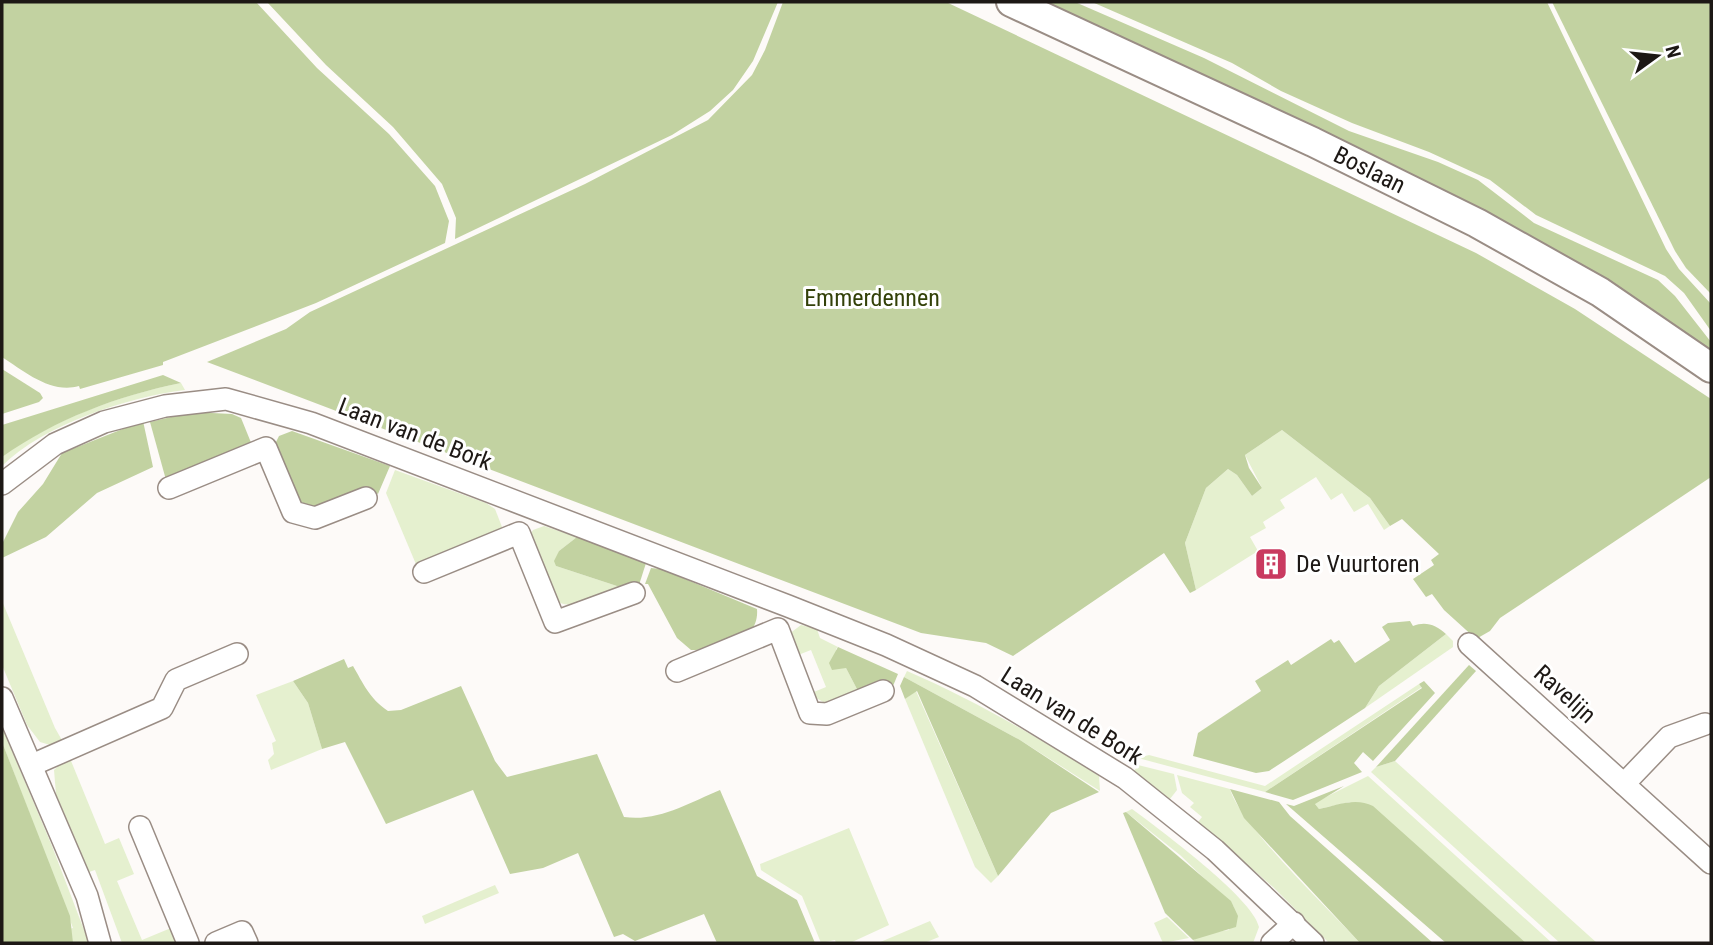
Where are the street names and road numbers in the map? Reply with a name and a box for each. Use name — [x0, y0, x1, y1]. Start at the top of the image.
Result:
street label: Boslaan — [1329, 141, 1410, 199]
street label: Laan van de Bork — [334, 392, 496, 476]
street label: Ravelijn — [1528, 659, 1602, 729]
street label: Laan van de Bork — [996, 661, 1148, 771]

